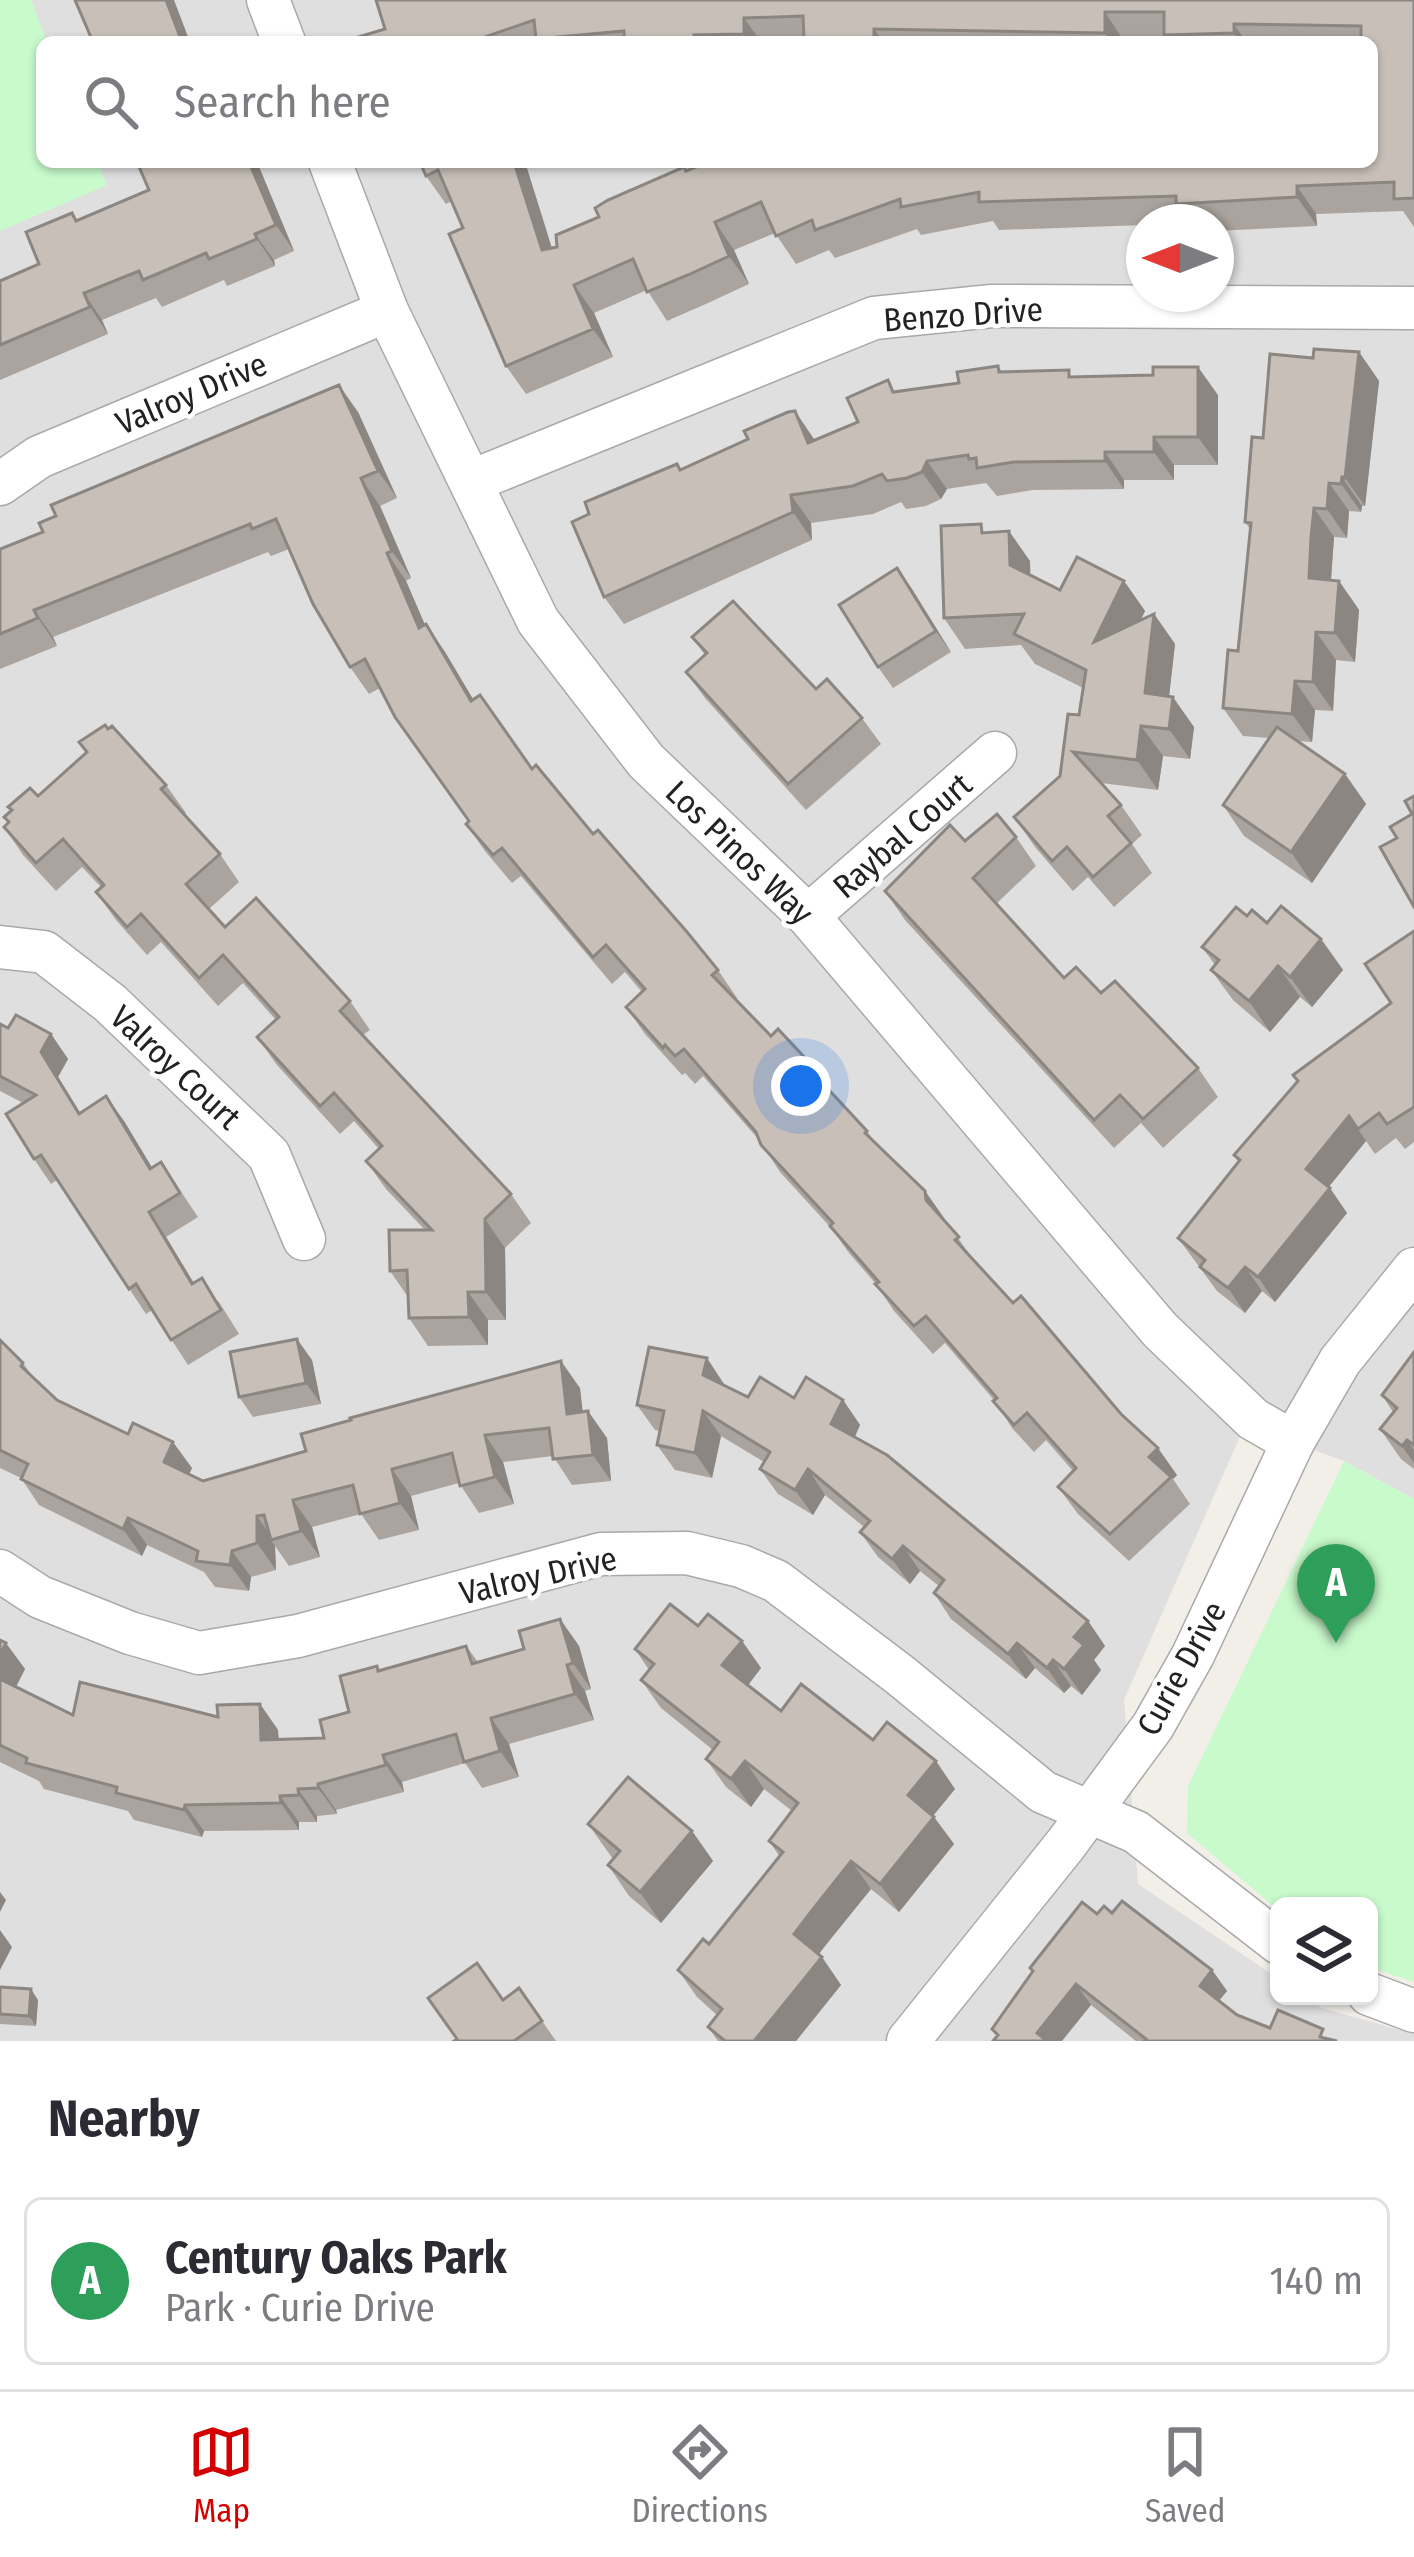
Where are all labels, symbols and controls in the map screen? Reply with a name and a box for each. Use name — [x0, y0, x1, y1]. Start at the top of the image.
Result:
search box — [36, 36, 1378, 168]
icon: search — [78, 69, 144, 135]
text: Search here — [174, 75, 391, 129]
north arrow — [1126, 204, 1234, 312]
street label: Benzo Drive — [882, 289, 1044, 341]
street label: Valroy Drive — [110, 344, 273, 444]
street label: Raybal Court — [825, 765, 980, 907]
street label: Los Pinos Way — [657, 773, 822, 933]
street label: Valroy Court — [102, 997, 249, 1138]
your location — [771, 1056, 831, 1116]
street label: Valroy Drive — [456, 1538, 621, 1613]
pin: A — [1297, 1544, 1375, 1643]
street label: Curie Drive — [1129, 1594, 1235, 1743]
map controls — [1270, 1897, 1378, 2005]
button: layers — [1270, 1897, 1378, 2005]
text: Nearby — [48, 2088, 200, 2150]
text: Century Oaks Park — [165, 2231, 507, 2285]
text: A — [79, 2258, 101, 2304]
text: 140 m — [1269, 2258, 1363, 2304]
text: Park · Curie Drive — [165, 2285, 435, 2331]
tab: Map — [188, 2419, 254, 2531]
tab: Directions — [631, 2419, 768, 2531]
tab: Saved — [1145, 2419, 1225, 2531]

